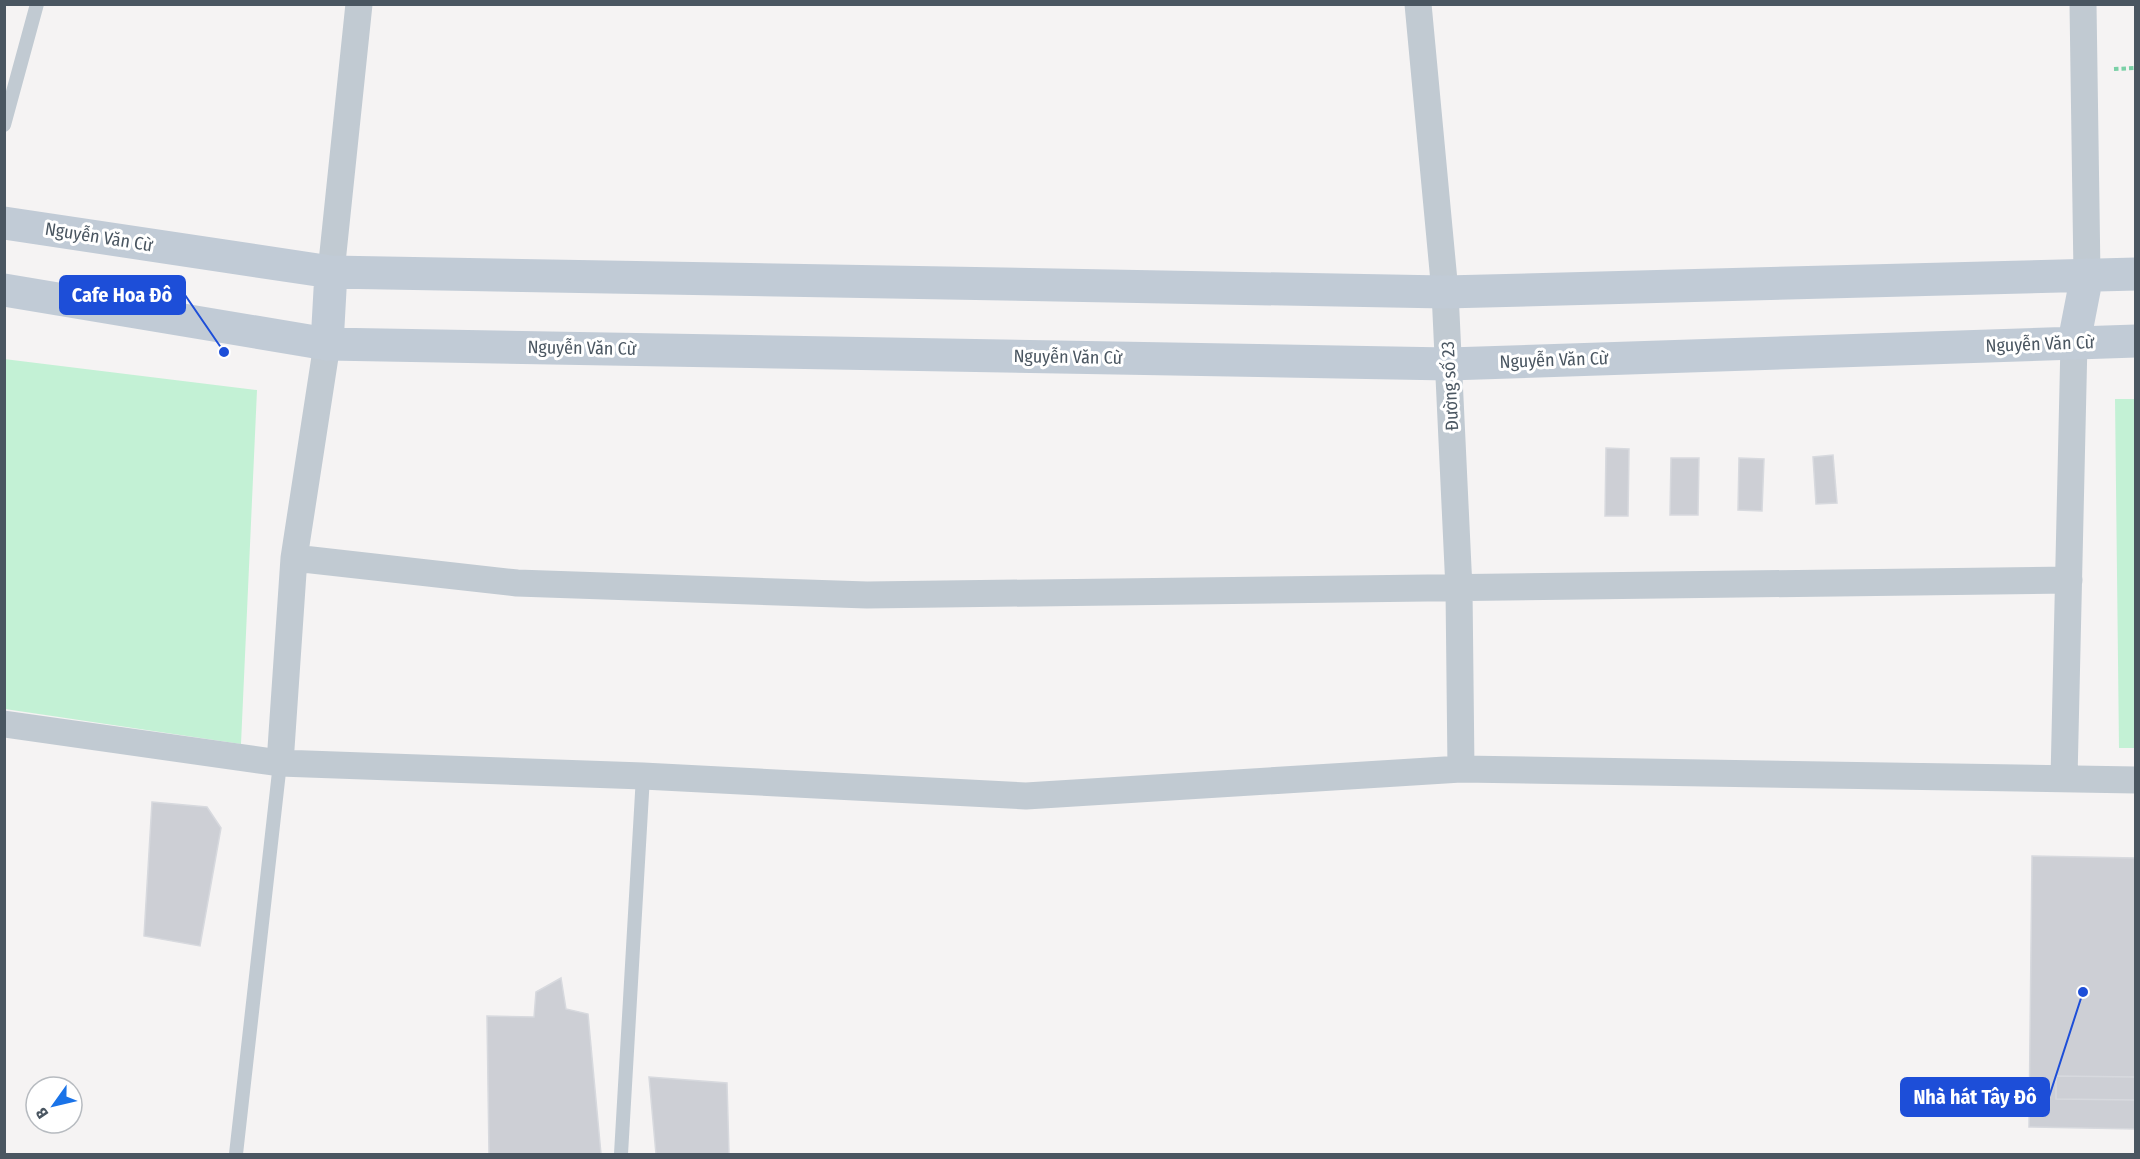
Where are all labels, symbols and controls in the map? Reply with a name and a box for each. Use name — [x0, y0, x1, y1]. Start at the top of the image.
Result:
street label: Nguyễn Văn Cừ — [43, 218, 155, 256]
callout: Cafe Hoa Đô — [60, 276, 185, 314]
text: Cafe Hoa Đô — [72, 283, 173, 307]
street label: Nguyễn Văn Cừ — [1985, 331, 2095, 357]
street label: Nguyễn Văn Cừ — [527, 336, 637, 360]
street label: Đường số 23 — [1437, 341, 1463, 431]
street label: Nguyễn Văn Cừ — [1013, 345, 1123, 369]
street label: Nguyễn Văn Cừ — [1499, 347, 1609, 373]
north arrow — [24, 1075, 84, 1135]
callout: Nhà hát Tây Đô — [1901, 1078, 2049, 1116]
text: Nhà hát Tây Đô — [1913, 1085, 2037, 1109]
text: B — [32, 1104, 52, 1122]

